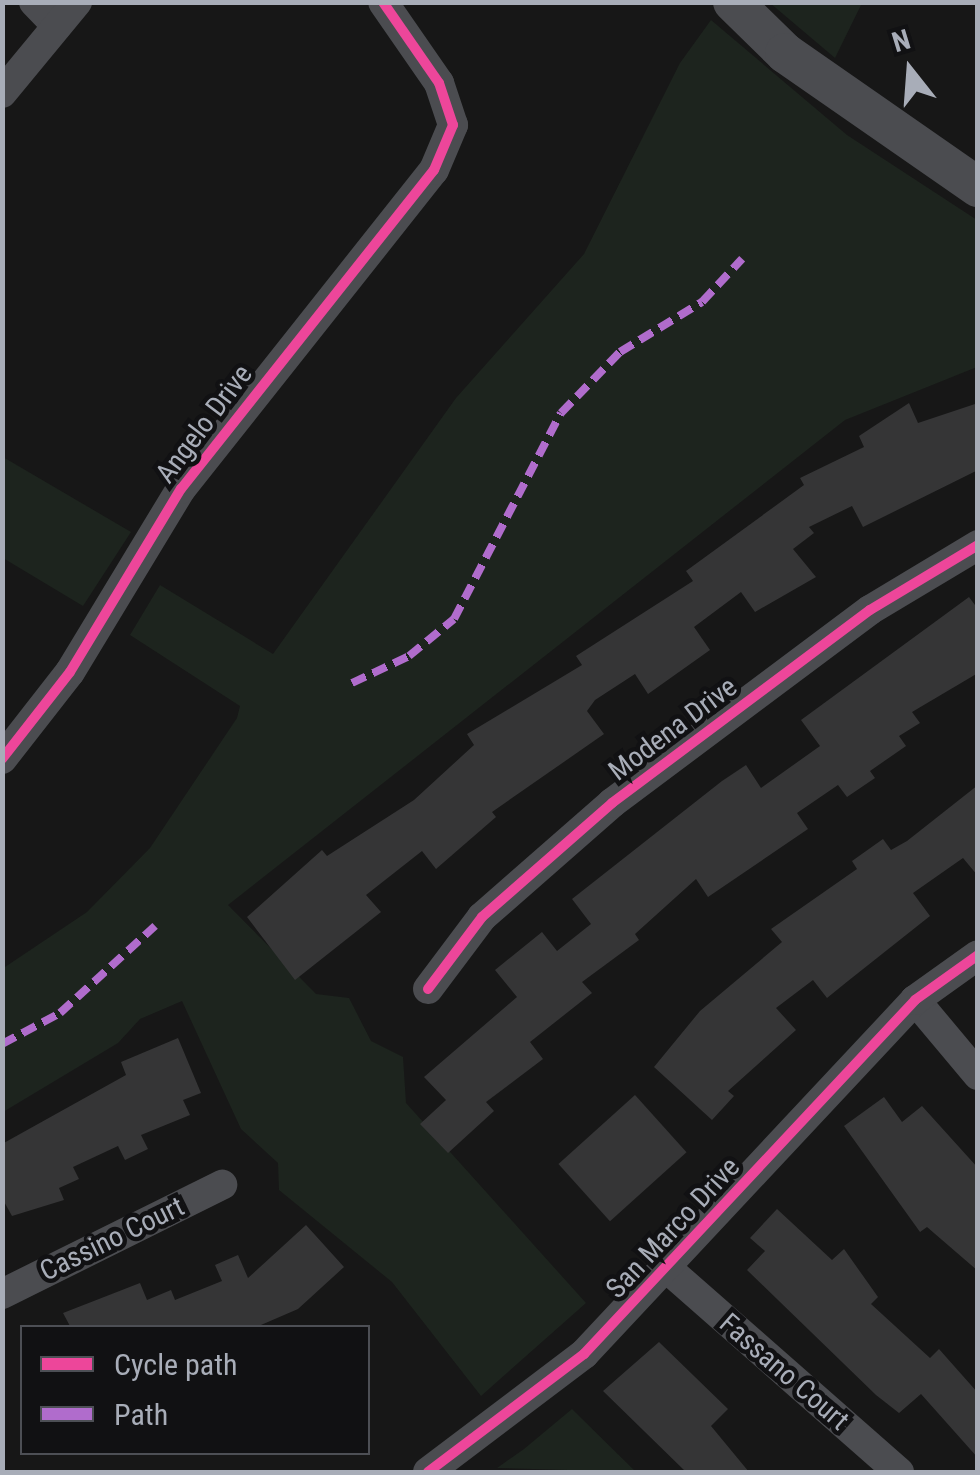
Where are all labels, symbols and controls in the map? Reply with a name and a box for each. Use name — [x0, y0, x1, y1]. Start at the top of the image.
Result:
north arrow — [860, 20, 960, 120]
text: N — [888, 23, 914, 59]
street label: Angelo Drive — [149, 358, 259, 490]
street label: Modena Drive — [602, 670, 744, 788]
street label: San Marco Drive — [599, 1151, 747, 1305]
street label: Cassino Court — [34, 1190, 190, 1288]
street label: Fassano Court — [712, 1307, 856, 1437]
legend — [20, 1325, 370, 1455]
text: Cycle path — [114, 1347, 238, 1382]
text: Path — [114, 1397, 168, 1432]

